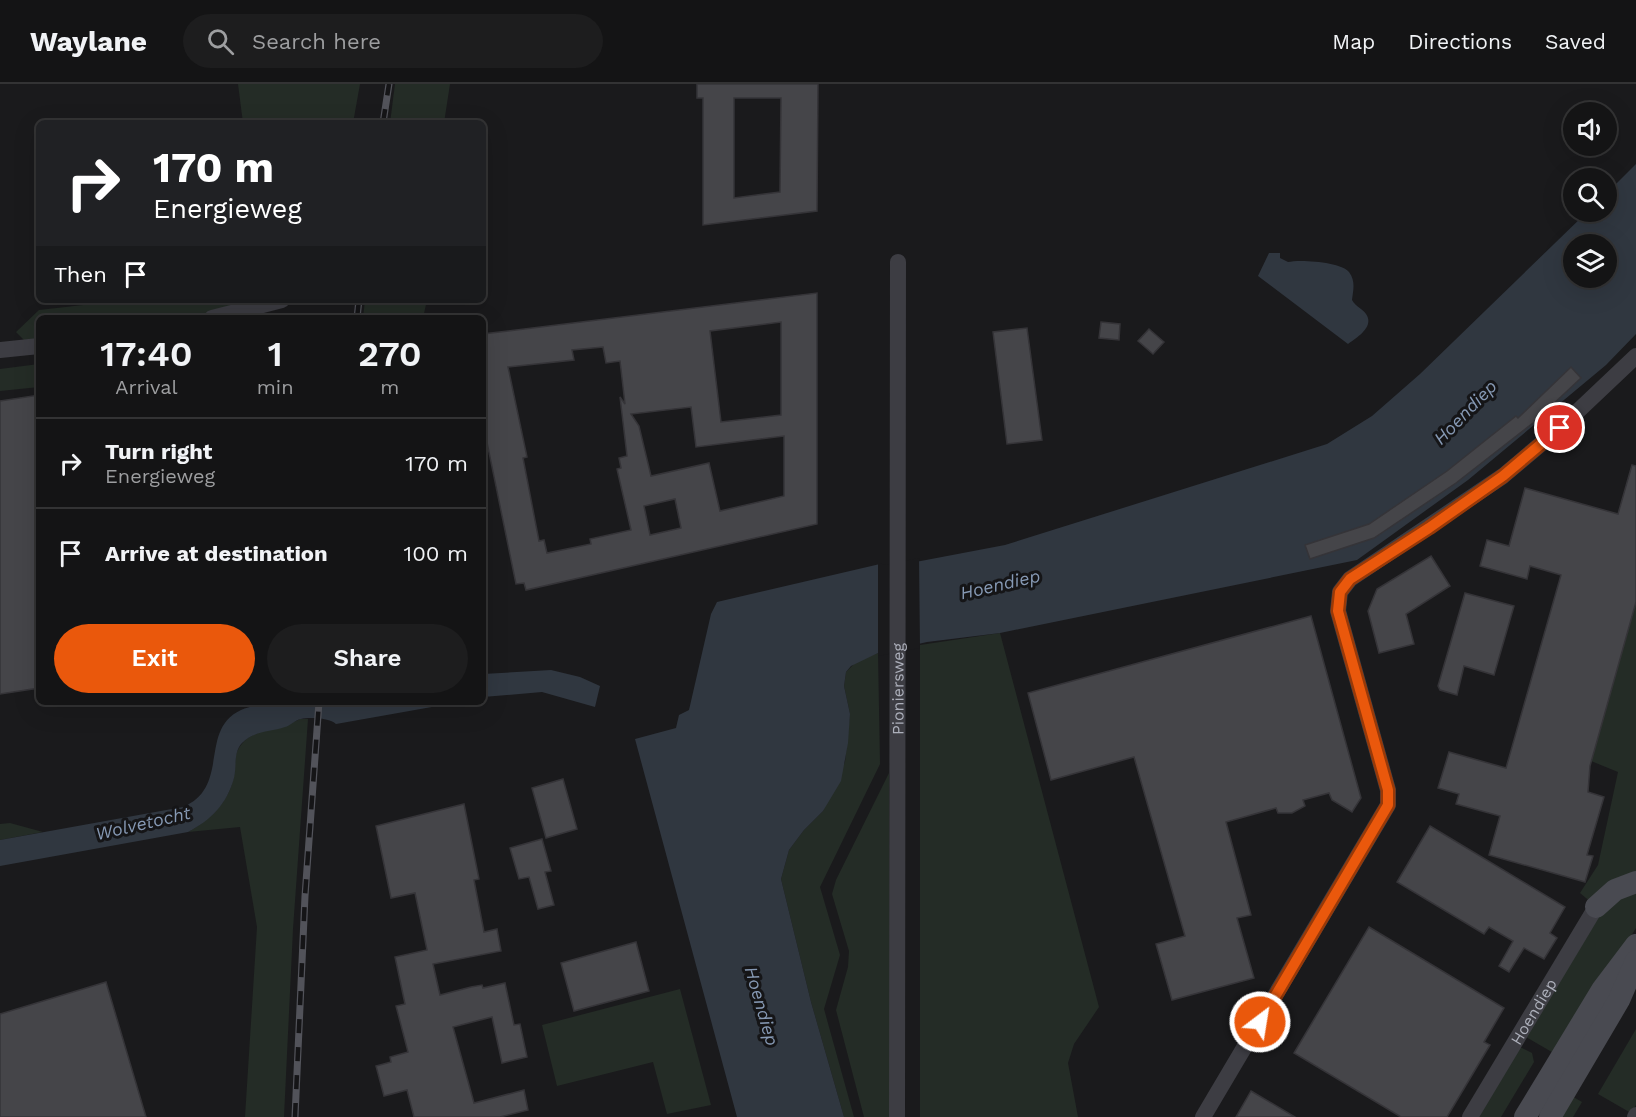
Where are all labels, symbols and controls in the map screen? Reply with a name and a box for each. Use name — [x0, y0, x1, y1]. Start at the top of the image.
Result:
search box — [183, 14, 603, 68]
text: Waylane — [30, 25, 147, 58]
icon: search — [204, 25, 237, 58]
text: Search here — [252, 29, 381, 54]
text: Map — [1332, 29, 1375, 54]
text: Directions — [1408, 29, 1512, 54]
text: Saved — [1545, 29, 1606, 54]
map controls — [1563, 102, 1617, 288]
button: sound — [1563, 102, 1617, 156]
text: 170 m — [153, 143, 274, 192]
icon: right — [54, 144, 132, 222]
button: search — [1563, 168, 1617, 222]
text: Energieweg — [153, 193, 302, 225]
button: layers — [1563, 234, 1617, 288]
icon: arrive — [119, 258, 152, 291]
text: Then — [54, 262, 107, 287]
text: 17:40 — [100, 333, 193, 375]
text: 1 — [268, 333, 283, 375]
text: 270 — [358, 333, 422, 375]
text: Arrival — [115, 375, 178, 399]
text: min — [257, 375, 294, 399]
text: m — [380, 375, 399, 399]
water label: Hoendiep — [1429, 375, 1501, 449]
pin — [1534, 402, 1585, 453]
icon: arrive — [1543, 411, 1576, 444]
text: Turn right — [105, 439, 212, 464]
icon: right — [54, 447, 87, 480]
text: 170 m — [405, 451, 468, 476]
text: Energieweg — [105, 464, 215, 488]
icon: arrive — [54, 537, 87, 570]
text: Arrive at destination — [105, 541, 328, 566]
text: 100 m — [404, 541, 468, 566]
water label: Hoendiep — [958, 565, 1042, 603]
button: Exit — [54, 624, 255, 693]
button: Share — [267, 624, 468, 693]
street label: Pioniersweg — [888, 642, 907, 735]
water label: Wolvetocht — [93, 802, 193, 844]
water label: Hoendiep — [741, 964, 783, 1048]
street label: Hoendiep — [1506, 975, 1560, 1048]
position arrow — [1228, 990, 1292, 1054]

